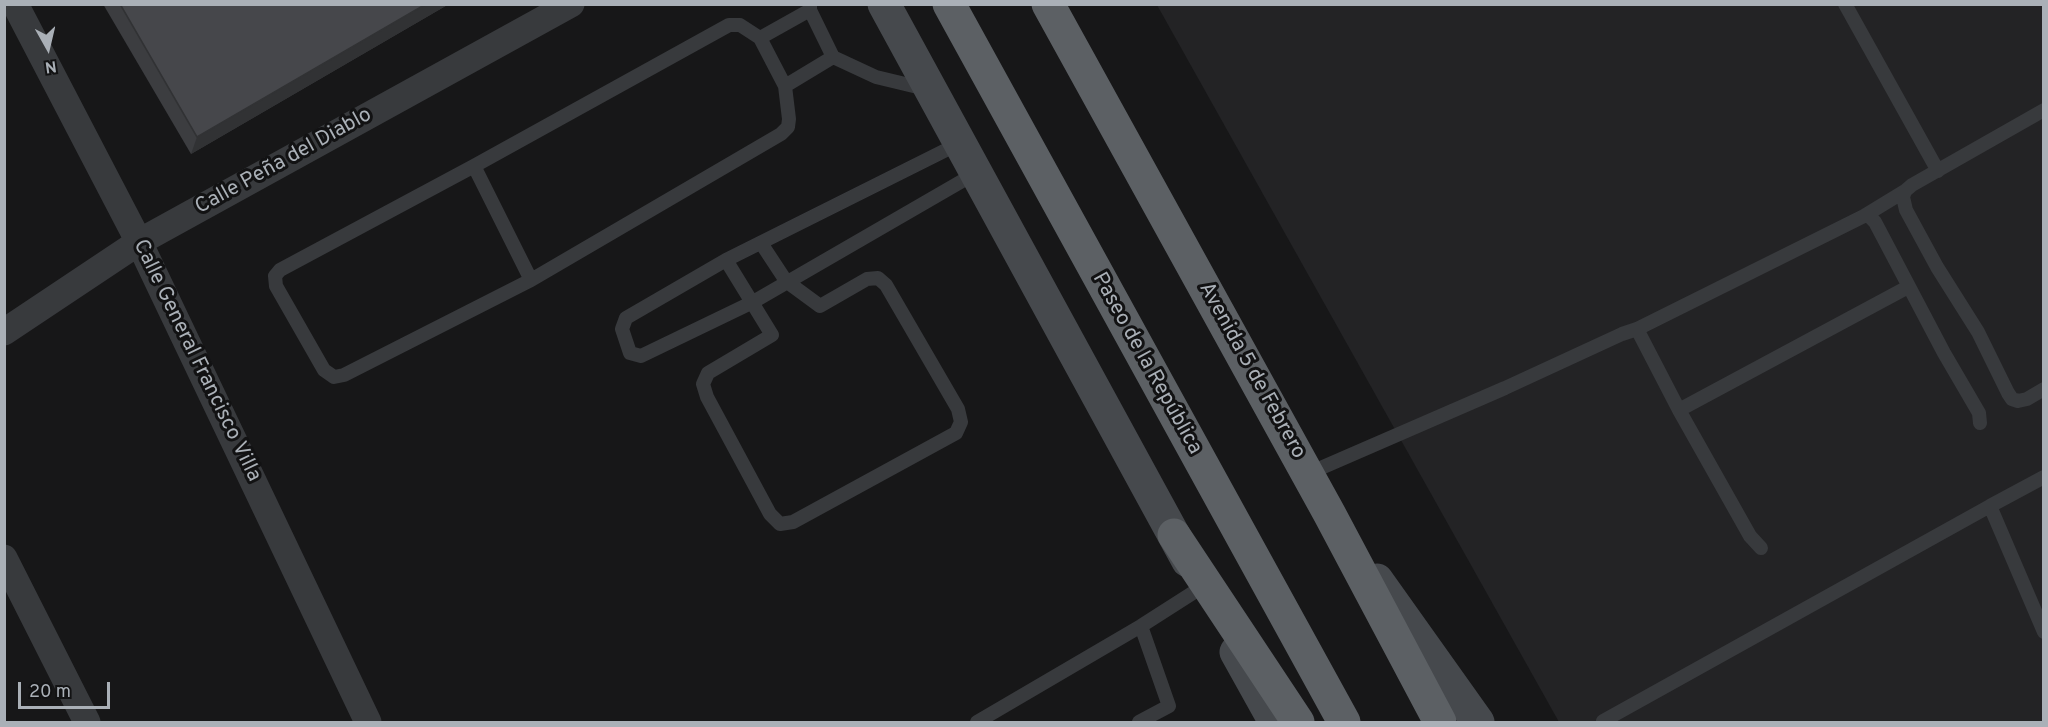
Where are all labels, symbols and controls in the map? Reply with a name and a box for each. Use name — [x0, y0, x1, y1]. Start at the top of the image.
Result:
north arrow — [18, 18, 78, 78]
text: N — [43, 55, 58, 77]
street label: Calle Peña del Diablo — [191, 103, 377, 221]
street label: Calle General Francisco Villa — [126, 236, 266, 486]
street label: Paseo de la República — [1086, 269, 1206, 459]
street label: Avenida 5 de Febrero — [1192, 278, 1310, 464]
scale bar — [21, 670, 112, 708]
text: 20 m — [29, 681, 71, 704]

